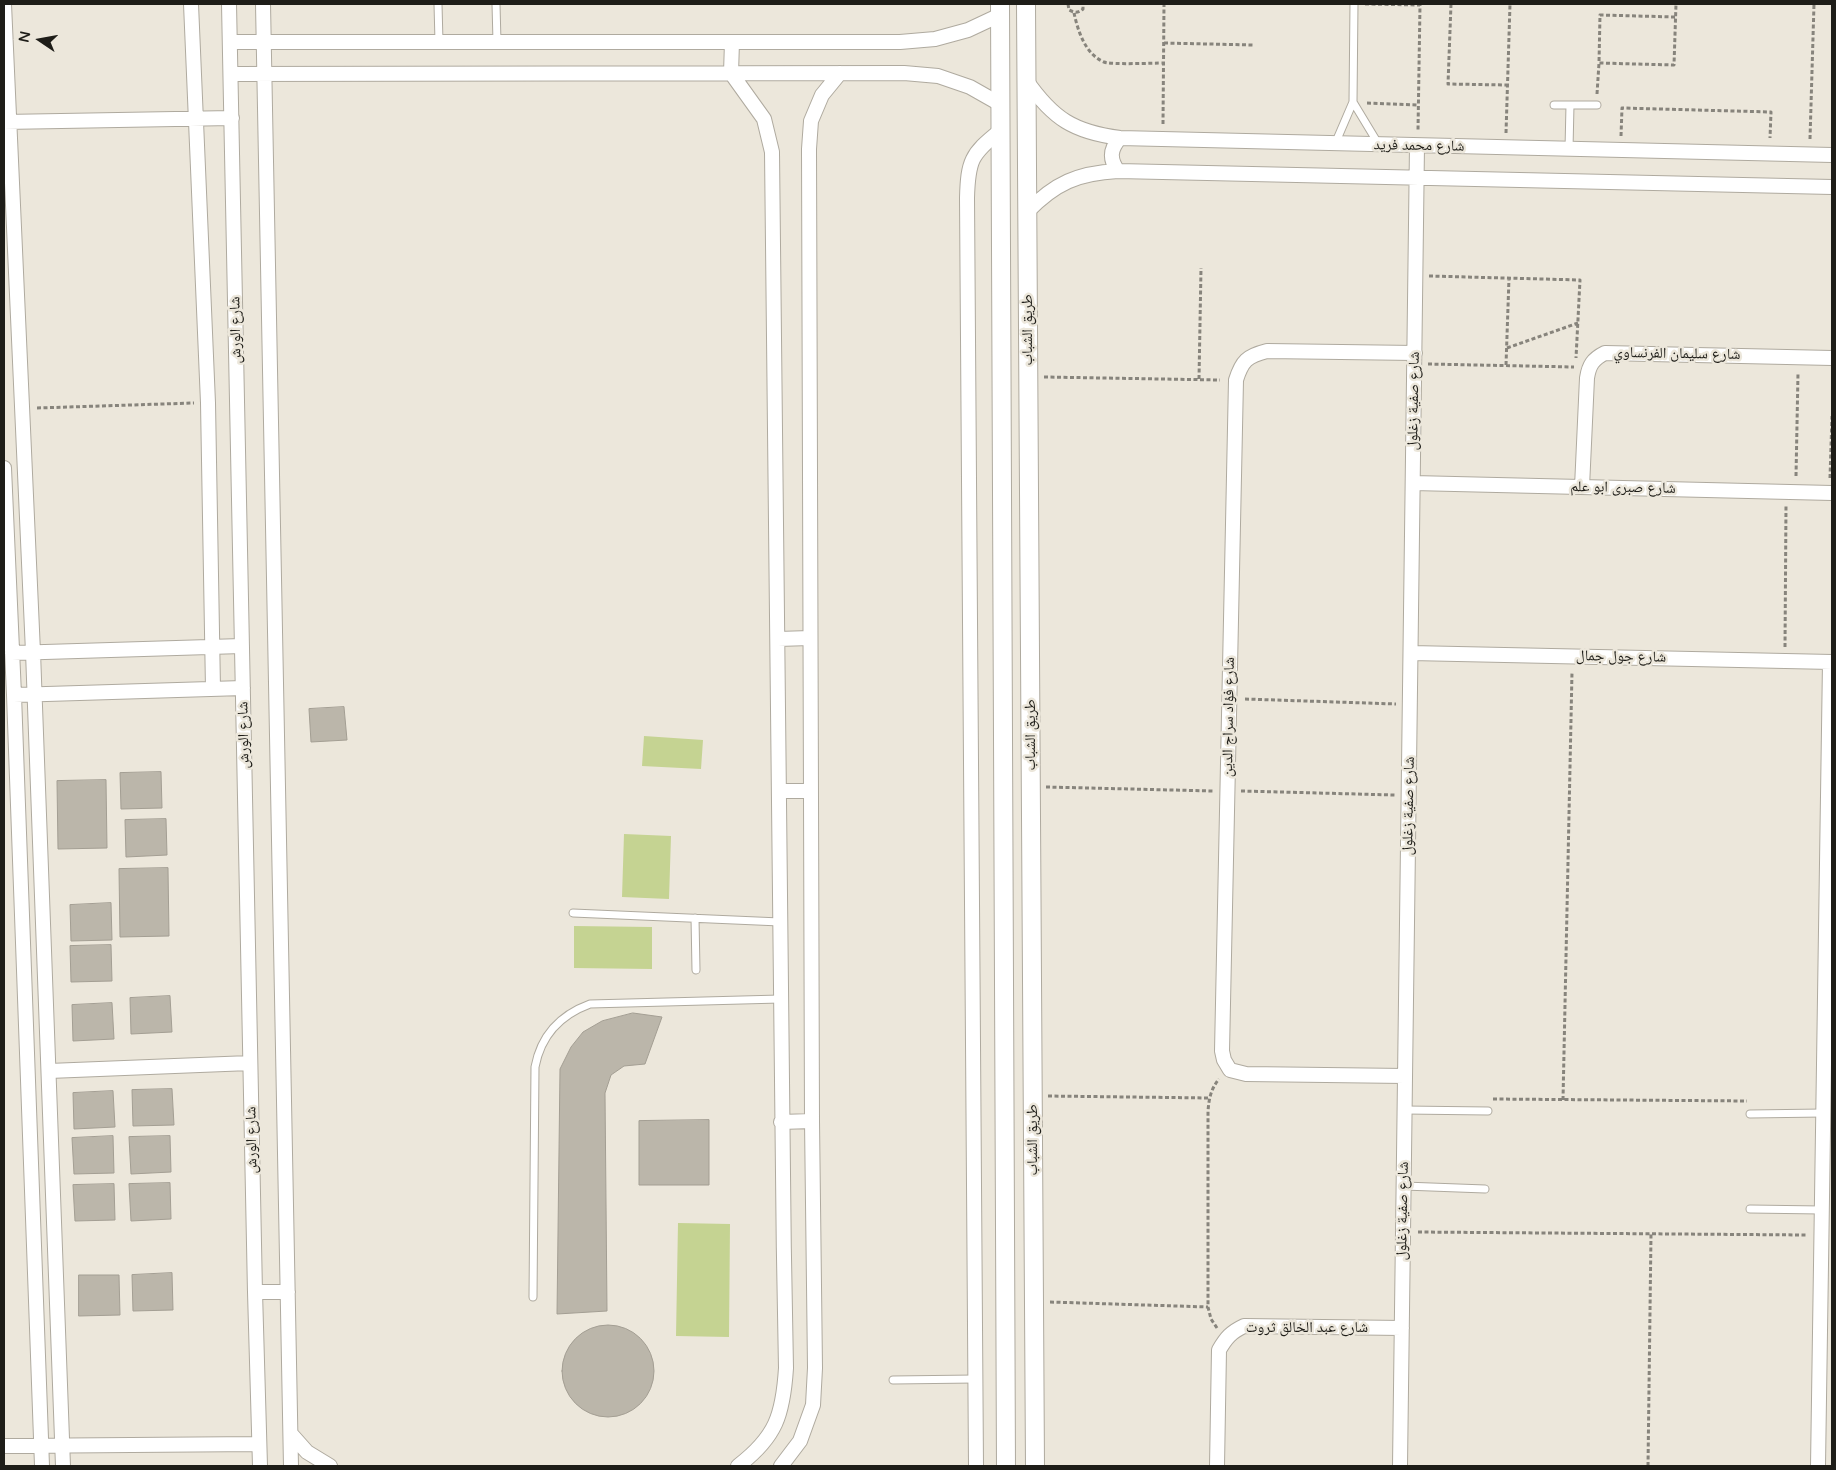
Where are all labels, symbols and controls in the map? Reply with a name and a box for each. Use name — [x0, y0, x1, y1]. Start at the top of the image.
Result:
north arrow — [15, 15, 65, 65]
text: N — [15, 30, 34, 44]
street label: شارع محمد فريد — [1373, 136, 1465, 156]
street label: طريق الشباب — [1019, 294, 1037, 366]
street label: شارع الورش — [226, 296, 246, 364]
street label: شارع سليمان الفرنساوي — [1613, 344, 1741, 364]
street label: شارع صفية زغلول — [1404, 351, 1424, 451]
street label: شارع صبرى ابو علم — [1570, 478, 1676, 498]
street label: شارع جول جمال — [1576, 647, 1666, 667]
street label: شارع فؤاد سراج الدين — [1219, 657, 1239, 777]
street label: طريق الشباب — [1022, 699, 1040, 771]
street label: شارع الورش — [234, 701, 254, 769]
street label: شارع صفية زغلول — [1399, 756, 1419, 856]
street label: طريق الشباب — [1024, 1104, 1042, 1176]
street label: شارع الورش — [242, 1106, 262, 1174]
street label: شارع صفية زغلول — [1393, 1161, 1413, 1261]
street label: شارع عبد الخالق ثروت — [1246, 1319, 1368, 1337]

